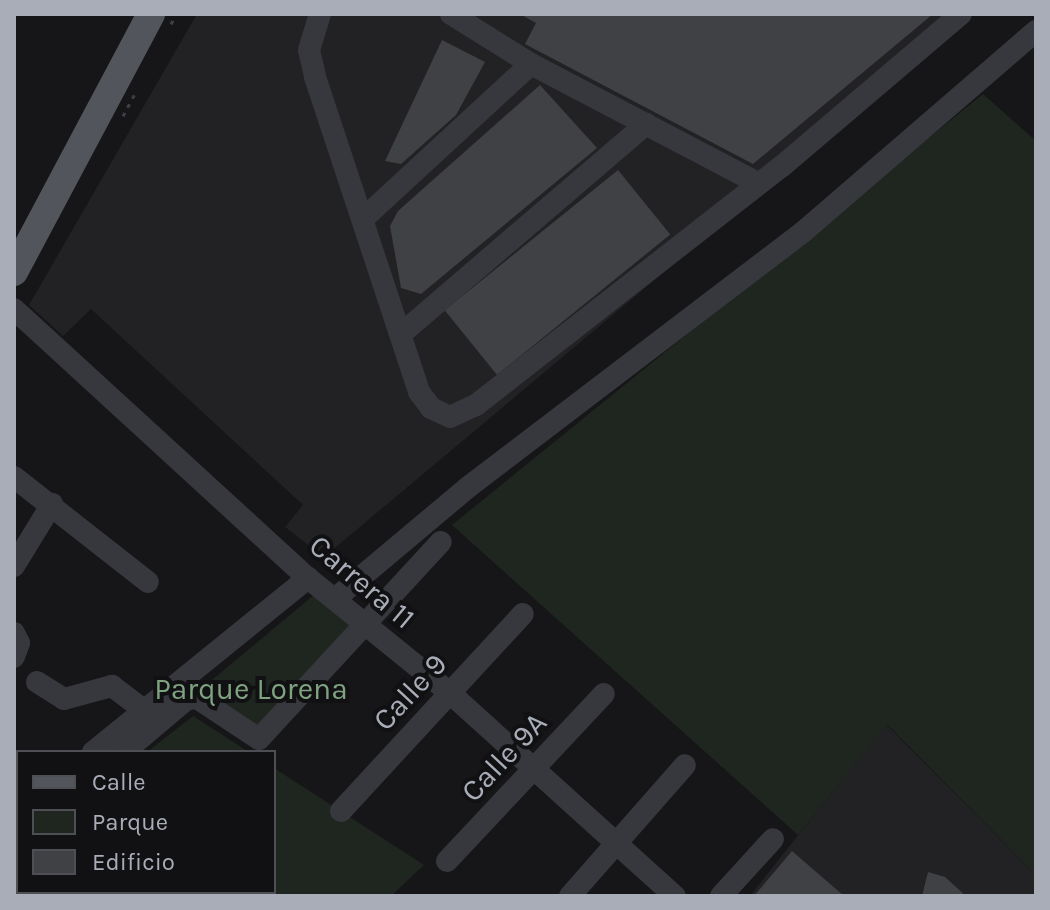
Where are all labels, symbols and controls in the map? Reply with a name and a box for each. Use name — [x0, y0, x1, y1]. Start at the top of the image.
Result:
street label: Carrera 11 — [302, 528, 422, 636]
street label: Calle 9 — [366, 646, 454, 738]
park label: Parque Lorena — [154, 671, 348, 707]
street label: Calle 9A — [454, 705, 554, 809]
legend — [16, 750, 276, 894]
text: Calle — [92, 768, 146, 796]
text: Parque — [92, 808, 168, 836]
text: Edificio — [92, 848, 175, 876]

